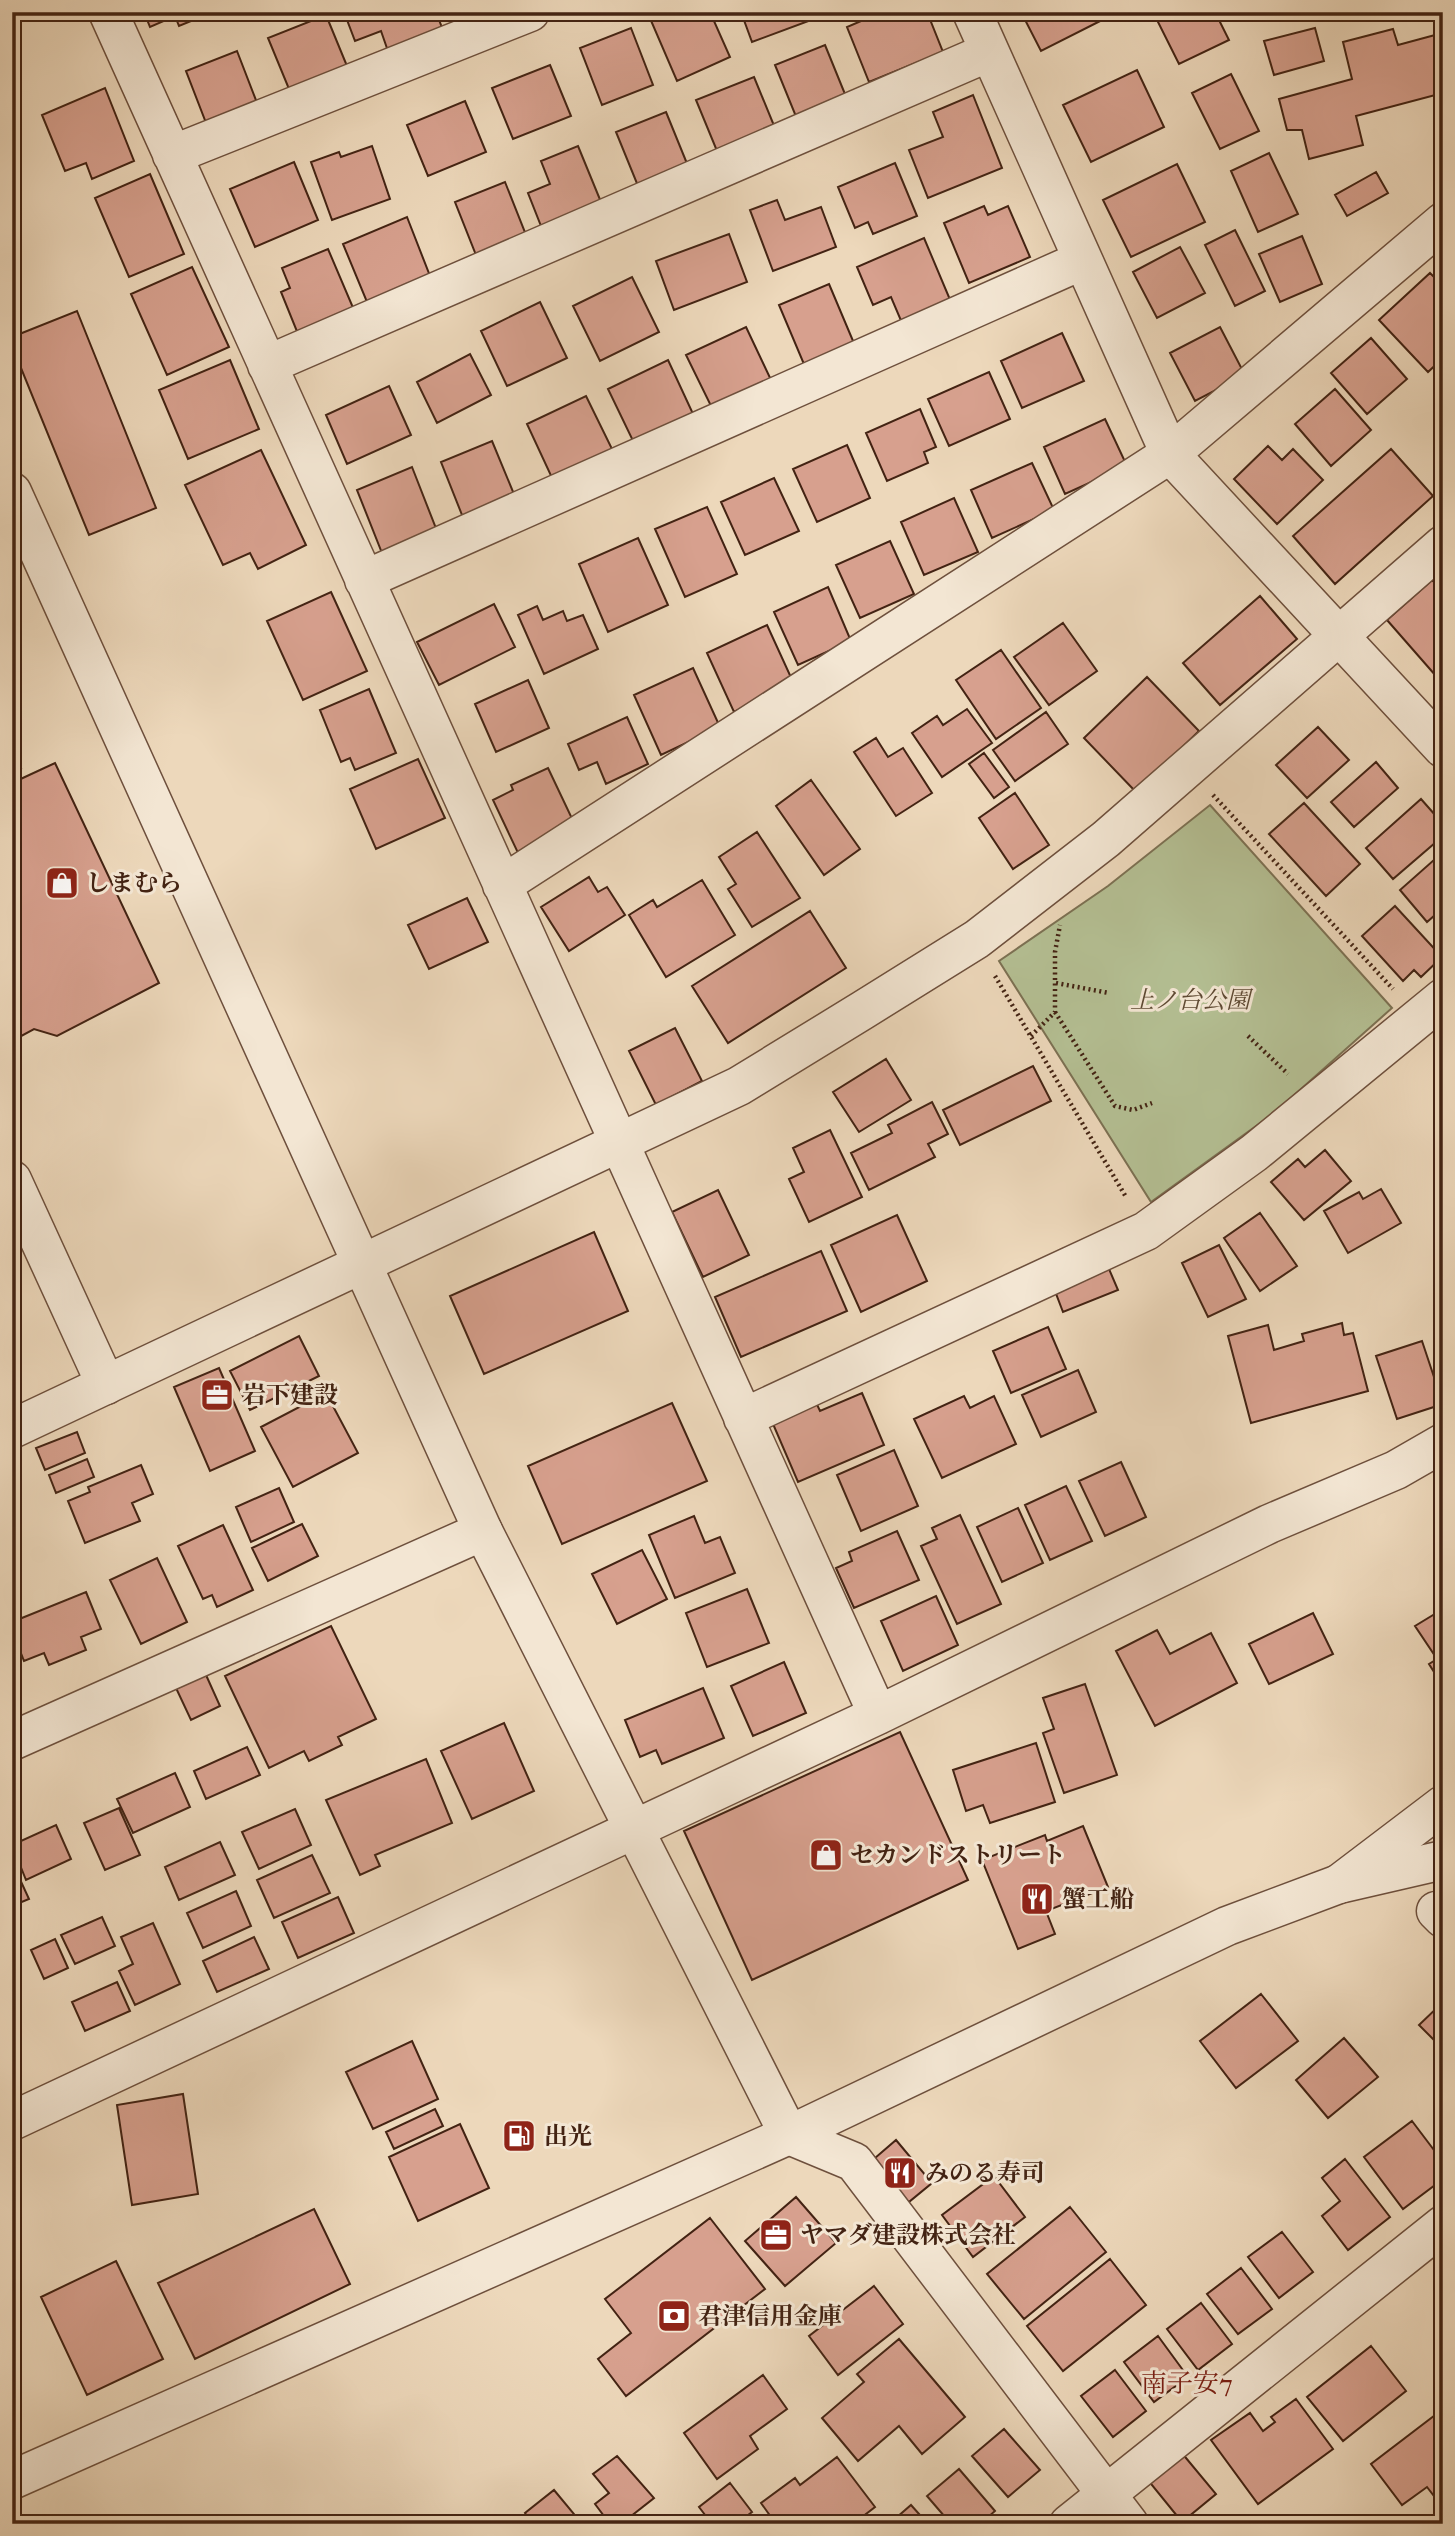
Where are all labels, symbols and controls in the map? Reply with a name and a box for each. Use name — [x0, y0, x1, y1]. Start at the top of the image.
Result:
shop icon: しまむら — [43, 864, 81, 902]
place label: しまむら — [86, 868, 182, 898]
park label: 上ノ台公園 — [1130, 985, 1254, 1015]
office icon: 岩下建設 — [198, 1376, 236, 1414]
place label: 岩下建設 — [242, 1380, 338, 1410]
shop icon: セカンドストリート — [807, 1836, 845, 1874]
place label: セカンドストリート — [850, 1840, 1066, 1870]
restaurant icon: 蟹工船 — [1018, 1880, 1056, 1918]
place label: 蟹工船 — [1062, 1884, 1134, 1914]
fuel station icon: 出光 — [500, 2117, 538, 2155]
place label: 出光 — [544, 2121, 592, 2151]
restaurant icon: みのる寿司 — [881, 2154, 919, 2192]
place label: みのる寿司 — [925, 2158, 1045, 2188]
office icon: ヤマダ建設株式会社 — [757, 2216, 795, 2254]
place label: ヤマダ建設株式会社 — [800, 2220, 1016, 2250]
bank icon: 君津信用金庫 — [655, 2297, 693, 2335]
place label: 君津信用金庫 — [698, 2301, 842, 2331]
district label: 南子安7 — [1141, 2367, 1233, 2399]

